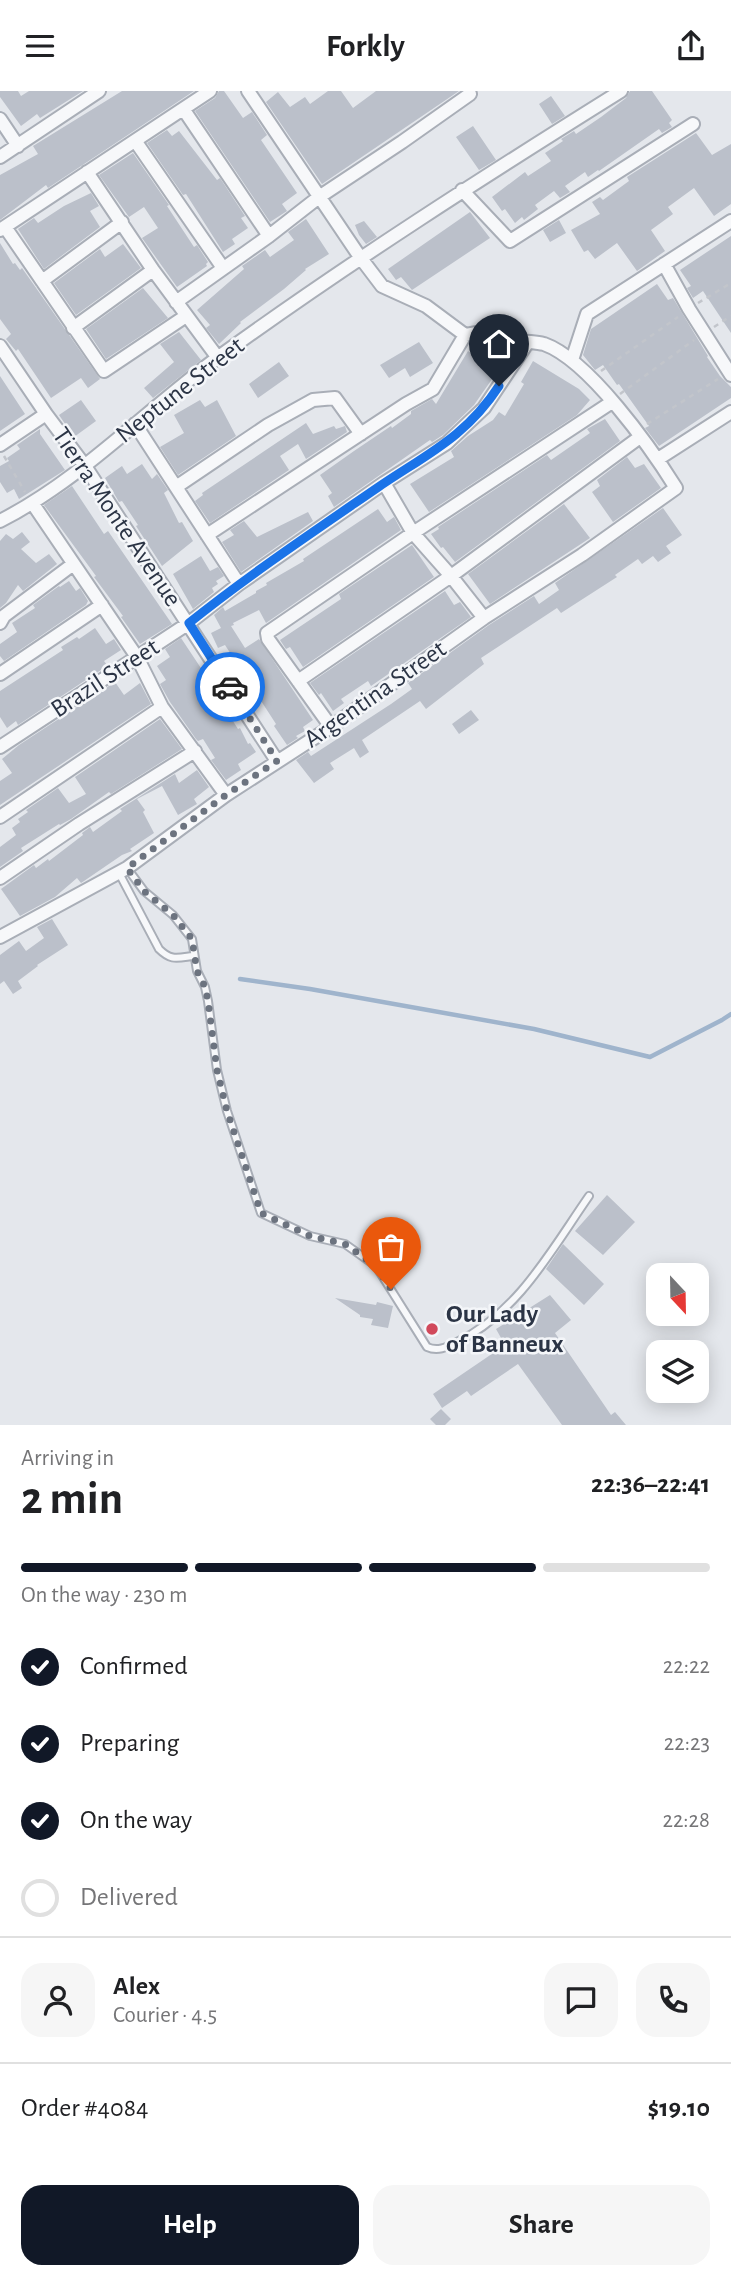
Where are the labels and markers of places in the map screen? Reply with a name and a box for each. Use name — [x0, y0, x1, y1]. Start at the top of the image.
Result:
pin — [469, 314, 529, 386]
pin — [361, 1217, 421, 1289]
place label: Our Lady of Banneux — [446, 1301, 563, 1357]
marker: Our Lady of Banneux — [424, 1321, 440, 1337]

